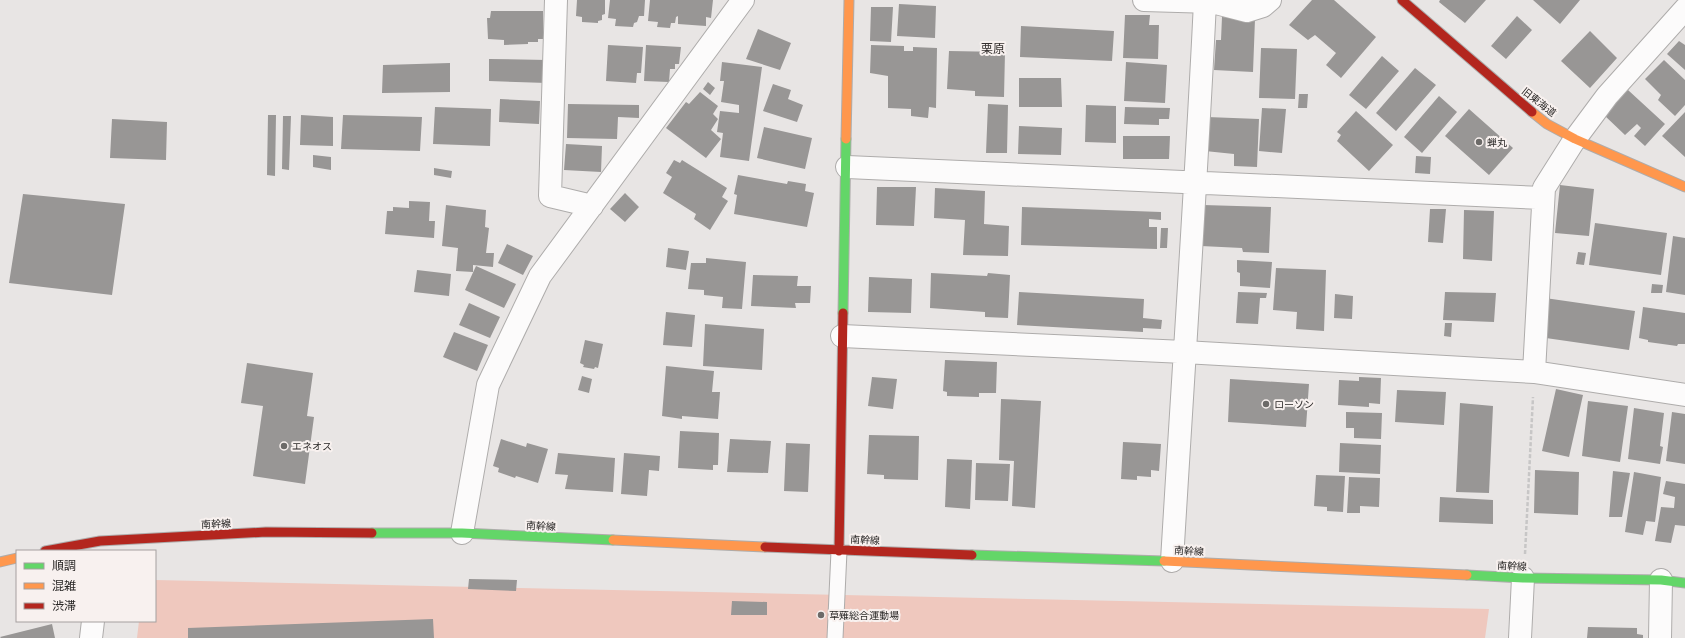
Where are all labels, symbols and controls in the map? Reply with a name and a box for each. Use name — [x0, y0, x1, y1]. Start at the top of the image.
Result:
district label: 栗原 — [981, 41, 1005, 57]
street label: 旧東海道 — [1519, 85, 1559, 119]
place label: 蝉丸 — [1487, 136, 1507, 149]
marker: 蝉丸 — [1474, 137, 1484, 147]
place label: ローソン — [1274, 398, 1314, 411]
marker: ローソン — [1261, 399, 1271, 409]
place label: エネオス — [292, 440, 332, 453]
marker: エネオス — [279, 441, 289, 451]
street label: 南幹線 — [201, 517, 231, 531]
street label: 南幹線 — [526, 519, 556, 533]
street label: 南幹線 — [850, 533, 880, 547]
street label: 南幹線 — [1174, 544, 1204, 558]
legend — [16, 550, 156, 622]
text: 順調 — [52, 558, 76, 574]
street label: 南幹線 — [1497, 559, 1527, 573]
text: 混雑 — [52, 578, 76, 594]
text: 渋滞 — [52, 598, 76, 614]
place label: 草薙総合運動場 — [829, 609, 899, 622]
marker: 草薙総合運動場 — [816, 610, 826, 620]

